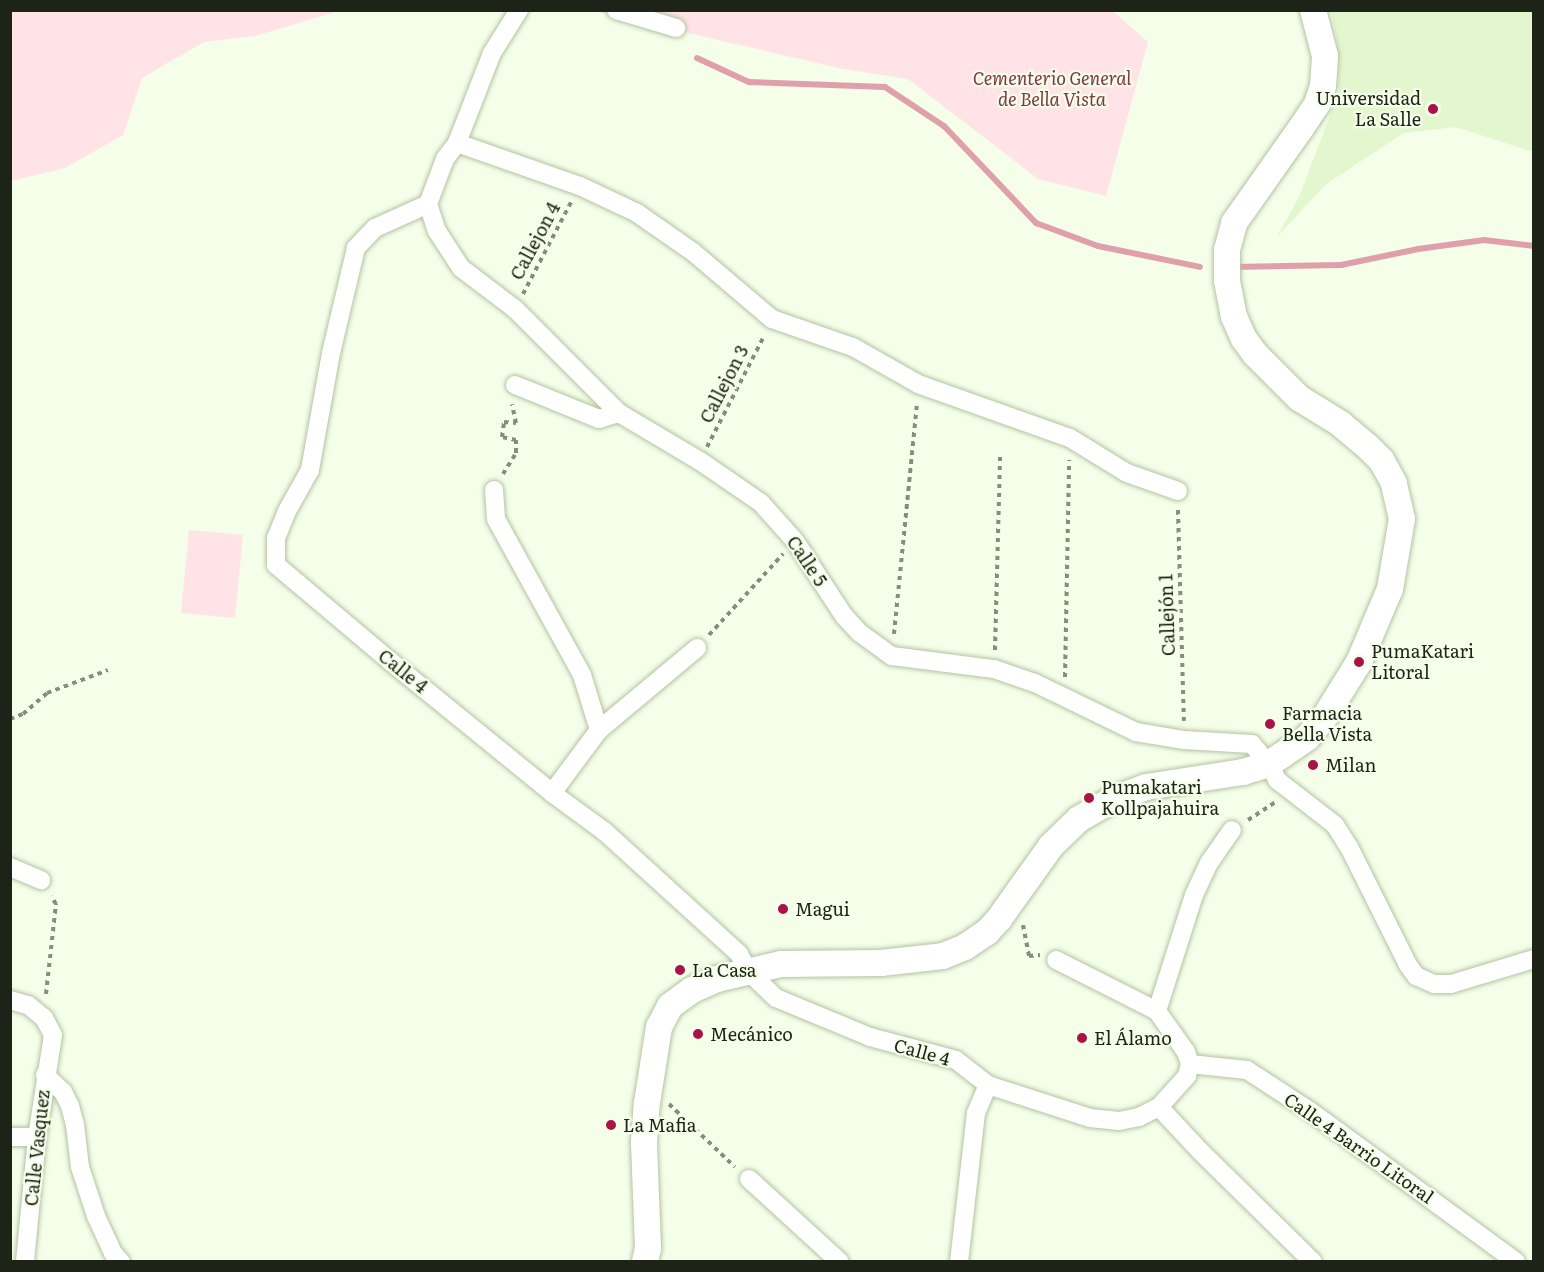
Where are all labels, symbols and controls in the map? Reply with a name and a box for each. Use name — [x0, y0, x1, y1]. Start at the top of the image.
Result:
park label: Cementerio General de Bella Vista — [973, 68, 1131, 110]
place label: Universidad La Salle — [1316, 88, 1421, 130]
marker: Universidad La Salle — [1426, 102, 1440, 116]
street label: Callejon 4 — [506, 199, 564, 283]
street label: Callejon 3 — [695, 341, 753, 427]
street label: Calle 5 — [782, 532, 832, 590]
street label: Callejón 1 — [1155, 574, 1179, 656]
place label: PumaKatari Litoral — [1371, 641, 1474, 684]
street label: Calle 4 — [374, 645, 432, 697]
marker: PumaKatari Litoral — [1352, 655, 1366, 669]
place label: Farmacia Bella Vista — [1282, 703, 1372, 746]
marker: Farmacia Bella Vista — [1263, 717, 1277, 731]
place label: Milan — [1325, 754, 1376, 776]
marker: Milan — [1306, 758, 1320, 772]
place label: Pumakatari Kollpajahuira — [1101, 777, 1219, 820]
marker: Pumakatari Kollpajahuira — [1082, 791, 1096, 805]
place label: Magui — [795, 898, 850, 920]
marker: Magui — [776, 902, 790, 916]
place label: La Casa — [692, 959, 757, 981]
marker: La Casa — [673, 963, 687, 977]
place label: Mecánico — [710, 1023, 793, 1045]
marker: Mecánico — [691, 1027, 705, 1041]
place label: El Álamo — [1094, 1027, 1172, 1049]
marker: El Álamo — [1075, 1031, 1089, 1045]
street label: Calle 4 — [892, 1034, 952, 1070]
street label: Calle 4 Barrio Litoral — [1280, 1088, 1438, 1208]
street label: Calle Vasquez — [20, 1089, 54, 1207]
place label: La Mafia — [623, 1114, 696, 1136]
marker: La Mafia — [604, 1118, 618, 1132]

